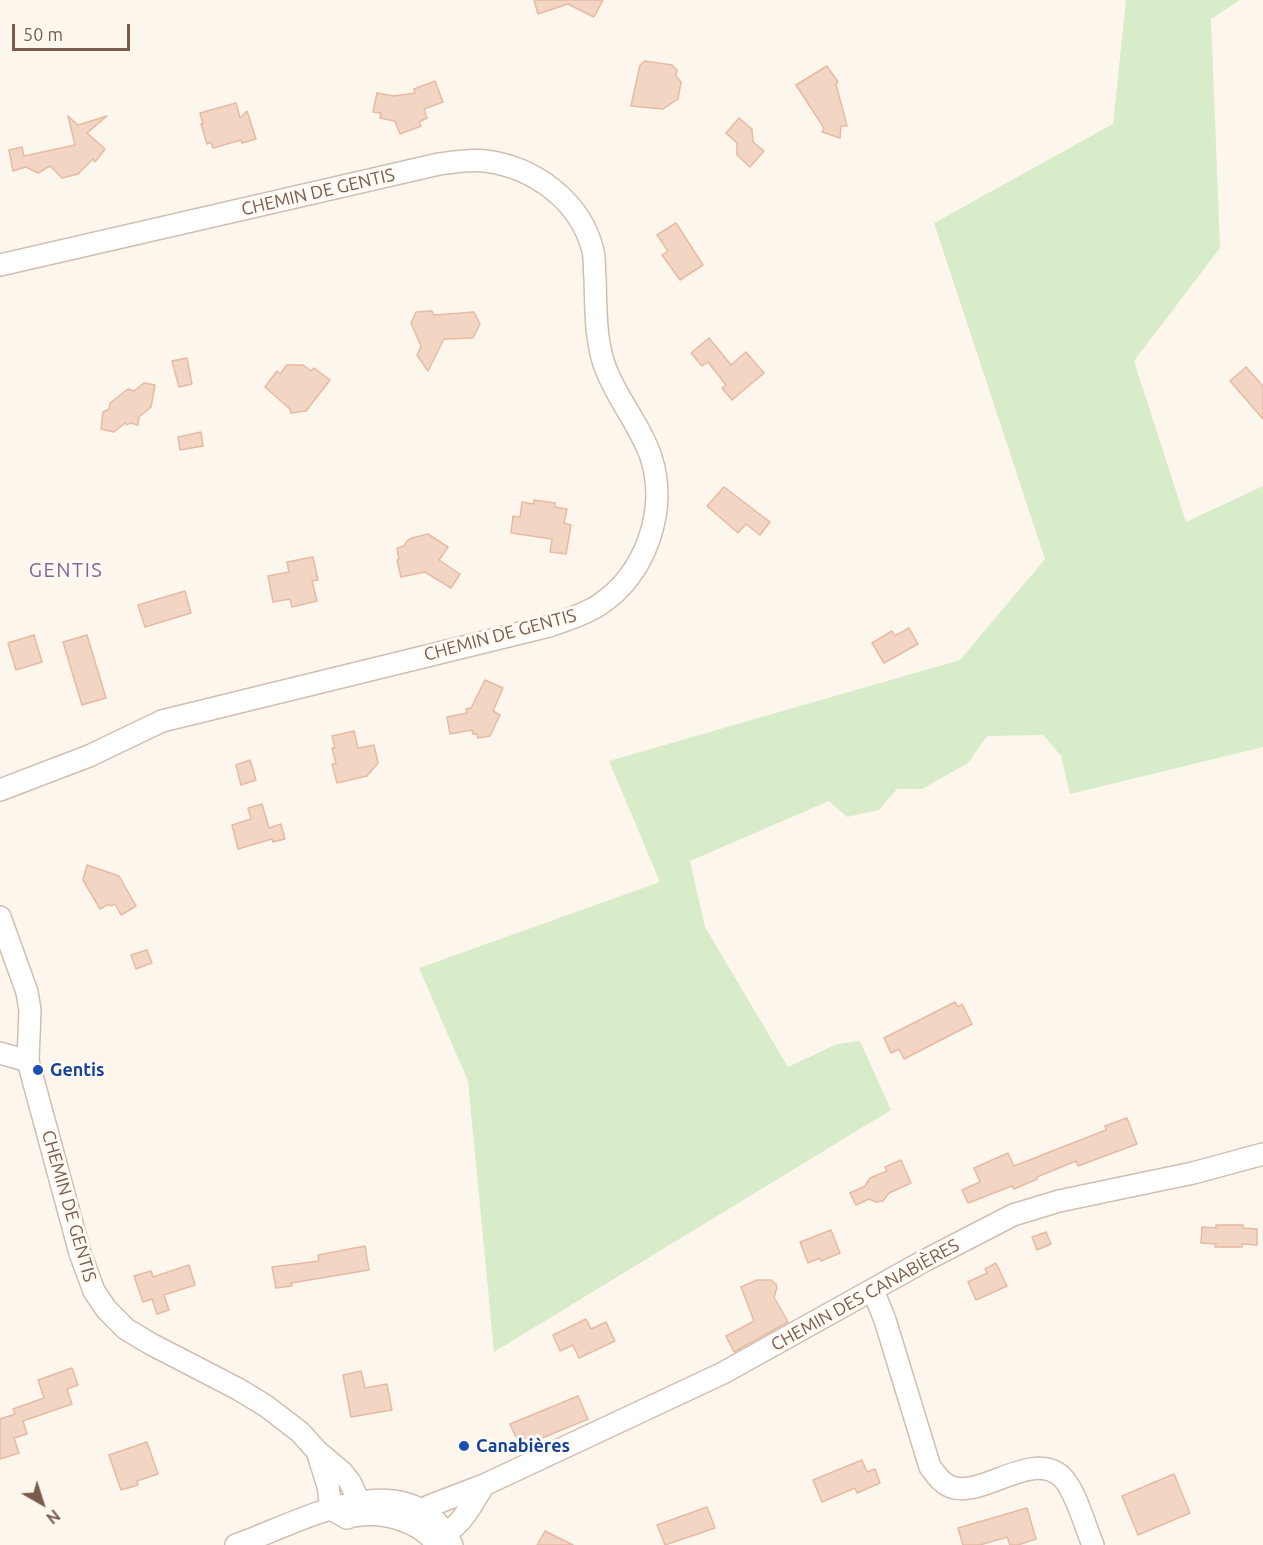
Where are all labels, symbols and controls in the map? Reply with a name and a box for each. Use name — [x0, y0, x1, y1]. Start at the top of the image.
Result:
scale bar — [15, 12, 134, 50]
text: 50 m — [23, 24, 63, 44]
street label: CHEMIN DE GENTIS — [239, 164, 397, 220]
district label: GENTIS — [29, 558, 103, 582]
street label: CHEMIN DE GENTIS — [421, 604, 579, 666]
place label: Gentis — [50, 1059, 105, 1081]
marker: Gentis — [31, 1063, 45, 1077]
street label: CHEMIN DE GENTIS — [37, 1128, 101, 1284]
street label: CHEMIN DES CANABIÈRES — [767, 1234, 963, 1356]
place label: Canabières — [476, 1435, 570, 1457]
marker: Canabières — [457, 1439, 471, 1453]
north arrow — [12, 1473, 72, 1533]
text: N — [43, 1506, 64, 1528]

